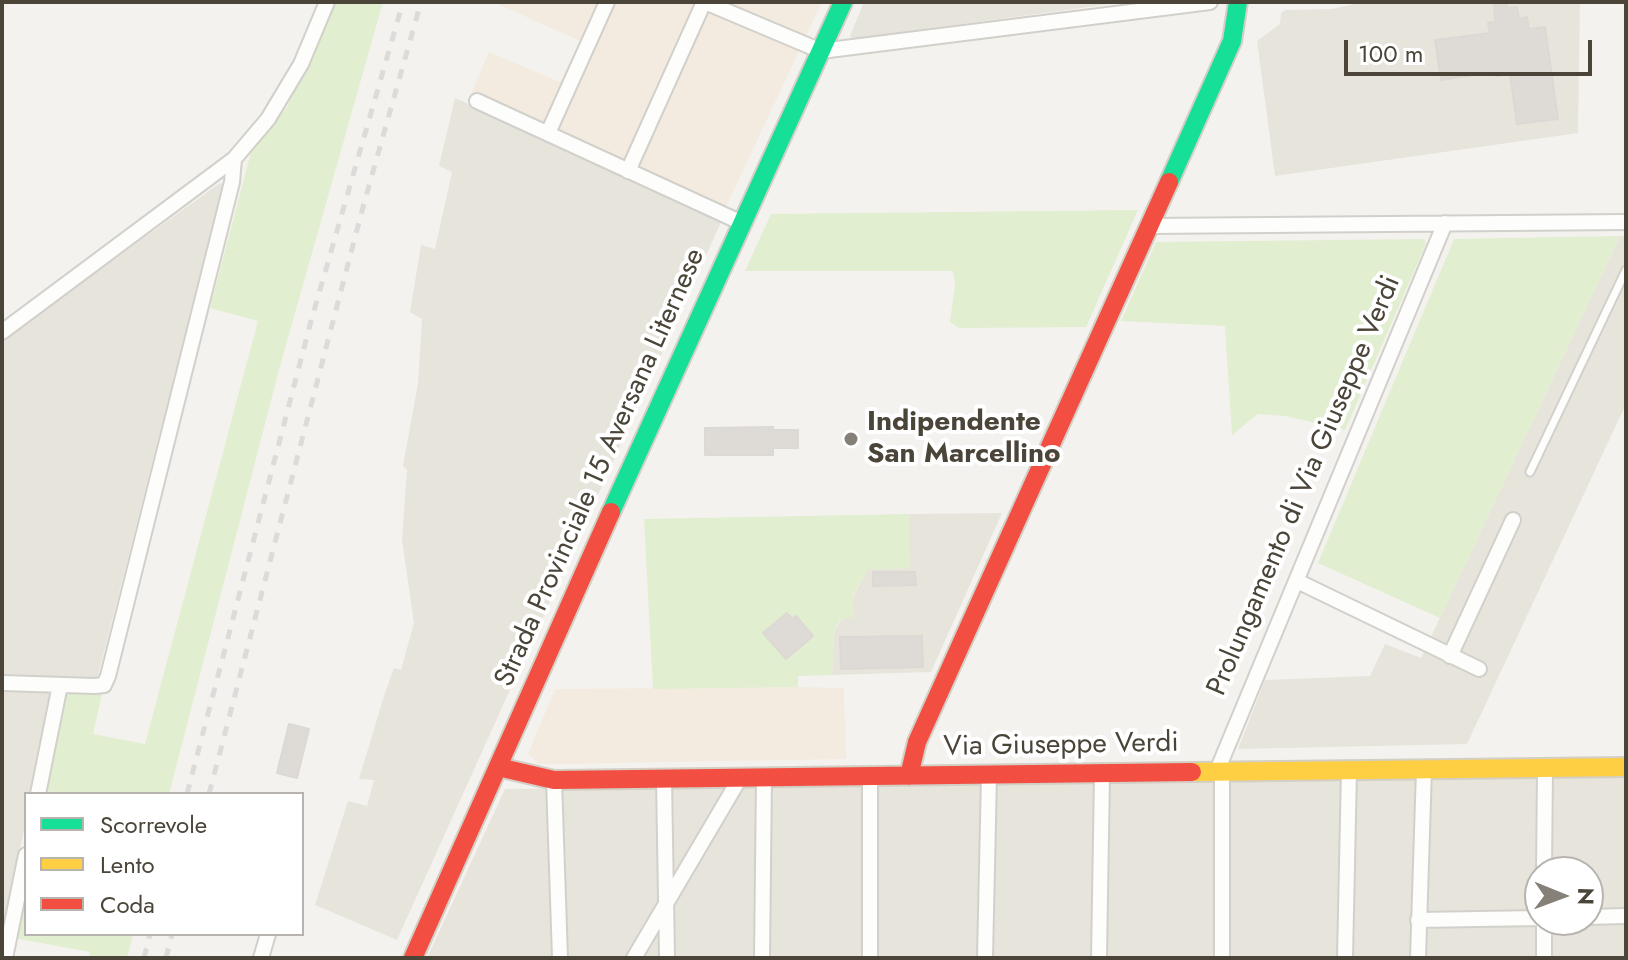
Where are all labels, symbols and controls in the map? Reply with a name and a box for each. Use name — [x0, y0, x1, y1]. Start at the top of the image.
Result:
scale bar — [1348, 24, 1596, 74]
text: 100 m — [1358, 36, 1424, 71]
street label: Strada Provinciale 15 Aversana Liternese — [489, 244, 713, 692]
street label: Prolungamento di Via Giuseppe Verdi — [1201, 271, 1409, 701]
place label: Indipendente San Marcellino — [867, 406, 1061, 472]
marker: Indipendente San Marcellino — [842, 430, 860, 448]
street label: Via Giuseppe Verdi — [943, 727, 1179, 765]
legend — [24, 792, 304, 936]
text: Scorrevole — [100, 807, 207, 842]
text: Lento — [100, 847, 155, 882]
north arrow — [1524, 856, 1604, 936]
text: Coda — [100, 887, 155, 922]
text: N — [1570, 887, 1602, 905]

